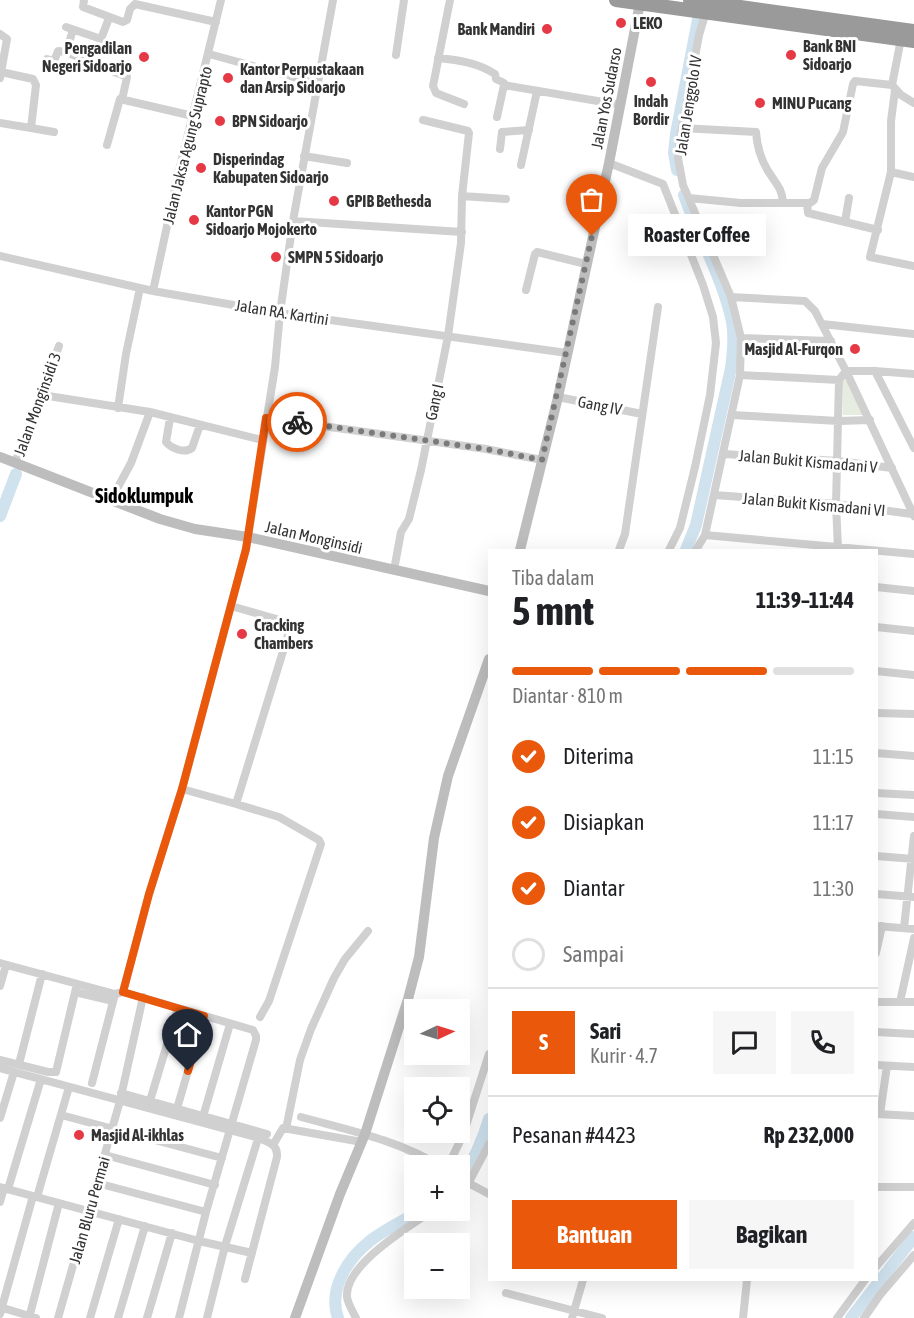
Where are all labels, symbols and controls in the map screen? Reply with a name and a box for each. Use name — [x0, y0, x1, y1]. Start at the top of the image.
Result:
place label: LEKO — [633, 14, 663, 32]
marker: LEKO — [614, 16, 628, 30]
place label: Bank Mandiri — [457, 20, 535, 38]
marker: Bank Mandiri — [540, 22, 554, 36]
place label: Bank BNI Sidoarjo — [803, 37, 856, 73]
place label: Pengadilan Negeri Sidoarjo — [42, 39, 132, 75]
street label: Jalan Yos Sudarso — [587, 46, 625, 150]
marker: Bank BNI Sidoarjo — [784, 48, 798, 62]
marker: Pengadilan Negeri Sidoarjo — [137, 50, 151, 64]
street label: Jalan Jenggolo IV — [671, 54, 706, 156]
place label: Kantor Perpustakaan dan Arsip Sidoarjo — [240, 60, 364, 96]
street label: Jalan Jaksa Agung Suprapto — [159, 64, 216, 226]
marker: Kantor Perpustakaan dan Arsip Sidoarjo — [221, 71, 235, 85]
marker: Indah Bordir — [644, 75, 658, 89]
place label: Indah Bordir — [633, 92, 669, 128]
place label: MINU Pucang — [772, 94, 852, 112]
marker: MINU Pucang — [753, 96, 767, 110]
place label: BPN Sidoarjo — [232, 112, 308, 130]
marker: BPN Sidoarjo — [213, 114, 227, 128]
place label: Disperindag Kabupaten Sidoarjo — [213, 150, 329, 186]
marker: Disperindag Kabupaten Sidoarjo — [194, 161, 208, 175]
pin — [566, 174, 617, 236]
icon: bag — [575, 183, 608, 216]
place label: GPIB Bethesda — [346, 192, 431, 210]
marker: GPIB Bethesda — [327, 194, 341, 208]
place label: Kantor PGN Sidoarjo Mojokerto — [206, 202, 317, 238]
marker: Kantor PGN Sidoarjo Mojokerto — [187, 213, 201, 227]
callout: Roaster Coffee — [628, 215, 766, 257]
text: Roaster Coffee — [644, 223, 750, 246]
place label: SMPN 5 Sidoarjo — [288, 248, 384, 266]
marker: SMPN 5 Sidoarjo — [269, 250, 283, 264]
street label: Jalan RA. Kartini — [234, 296, 330, 328]
place label: Masjid Al-Furqon — [744, 340, 843, 358]
marker: Masjid Al-Furqon — [848, 342, 862, 356]
street label: Jalan Monginsidi 3 — [10, 350, 65, 459]
street label: Gang I — [421, 382, 448, 422]
courier — [267, 392, 327, 452]
street label: Gang IV — [576, 392, 624, 419]
icon: bike — [281, 406, 314, 439]
street label: Jalan Bukit Kismadani V — [738, 446, 878, 476]
district label: Sidoklumpuk — [95, 484, 193, 507]
street label: Jalan Bukit Kismadani VI — [742, 489, 886, 519]
street label: Jalan Monginsidi — [263, 517, 364, 558]
text: Tiba dalam — [512, 566, 594, 589]
text: 11:39–11:44 — [756, 587, 854, 613]
text: 5 mnt — [512, 589, 594, 633]
place label: Cracking Chambers — [254, 616, 313, 652]
marker: Cracking Chambers — [235, 627, 249, 641]
text: Diantar · 810 m — [512, 684, 623, 707]
icon: check — [512, 740, 545, 773]
text: Diterima — [563, 743, 634, 769]
text: 11:15 — [813, 745, 854, 768]
icon: check — [512, 806, 545, 839]
text: Disiapkan — [563, 809, 644, 835]
text: 11:17 — [813, 811, 854, 834]
icon: check — [512, 872, 545, 905]
text: Diantar — [563, 875, 624, 901]
text: 11:30 — [813, 877, 854, 900]
text: Sampai — [563, 941, 624, 967]
north arrow — [404, 999, 470, 1065]
map controls — [404, 999, 470, 1299]
pin — [162, 1009, 213, 1071]
button: chat — [713, 1011, 776, 1074]
button: phone — [791, 1011, 854, 1074]
icon: home — [171, 1018, 204, 1051]
text: Sari — [590, 1018, 621, 1044]
text: S — [539, 1029, 548, 1055]
text: Kurir · 4.7 — [590, 1044, 658, 1067]
button: locate — [404, 1077, 470, 1143]
text: Pesanan #4423 — [512, 1122, 636, 1148]
text: Rp 232,000 — [764, 1122, 854, 1148]
place label: Masjid Al-ikhlas — [91, 1126, 184, 1144]
marker: Masjid Al-ikhlas — [72, 1128, 86, 1142]
street label: Jalan Bluru Permai — [65, 1154, 113, 1266]
button: + — [404, 1155, 470, 1221]
button: Bantuan — [512, 1200, 677, 1269]
button: Bagikan — [689, 1200, 854, 1269]
button: − — [404, 1233, 470, 1299]

